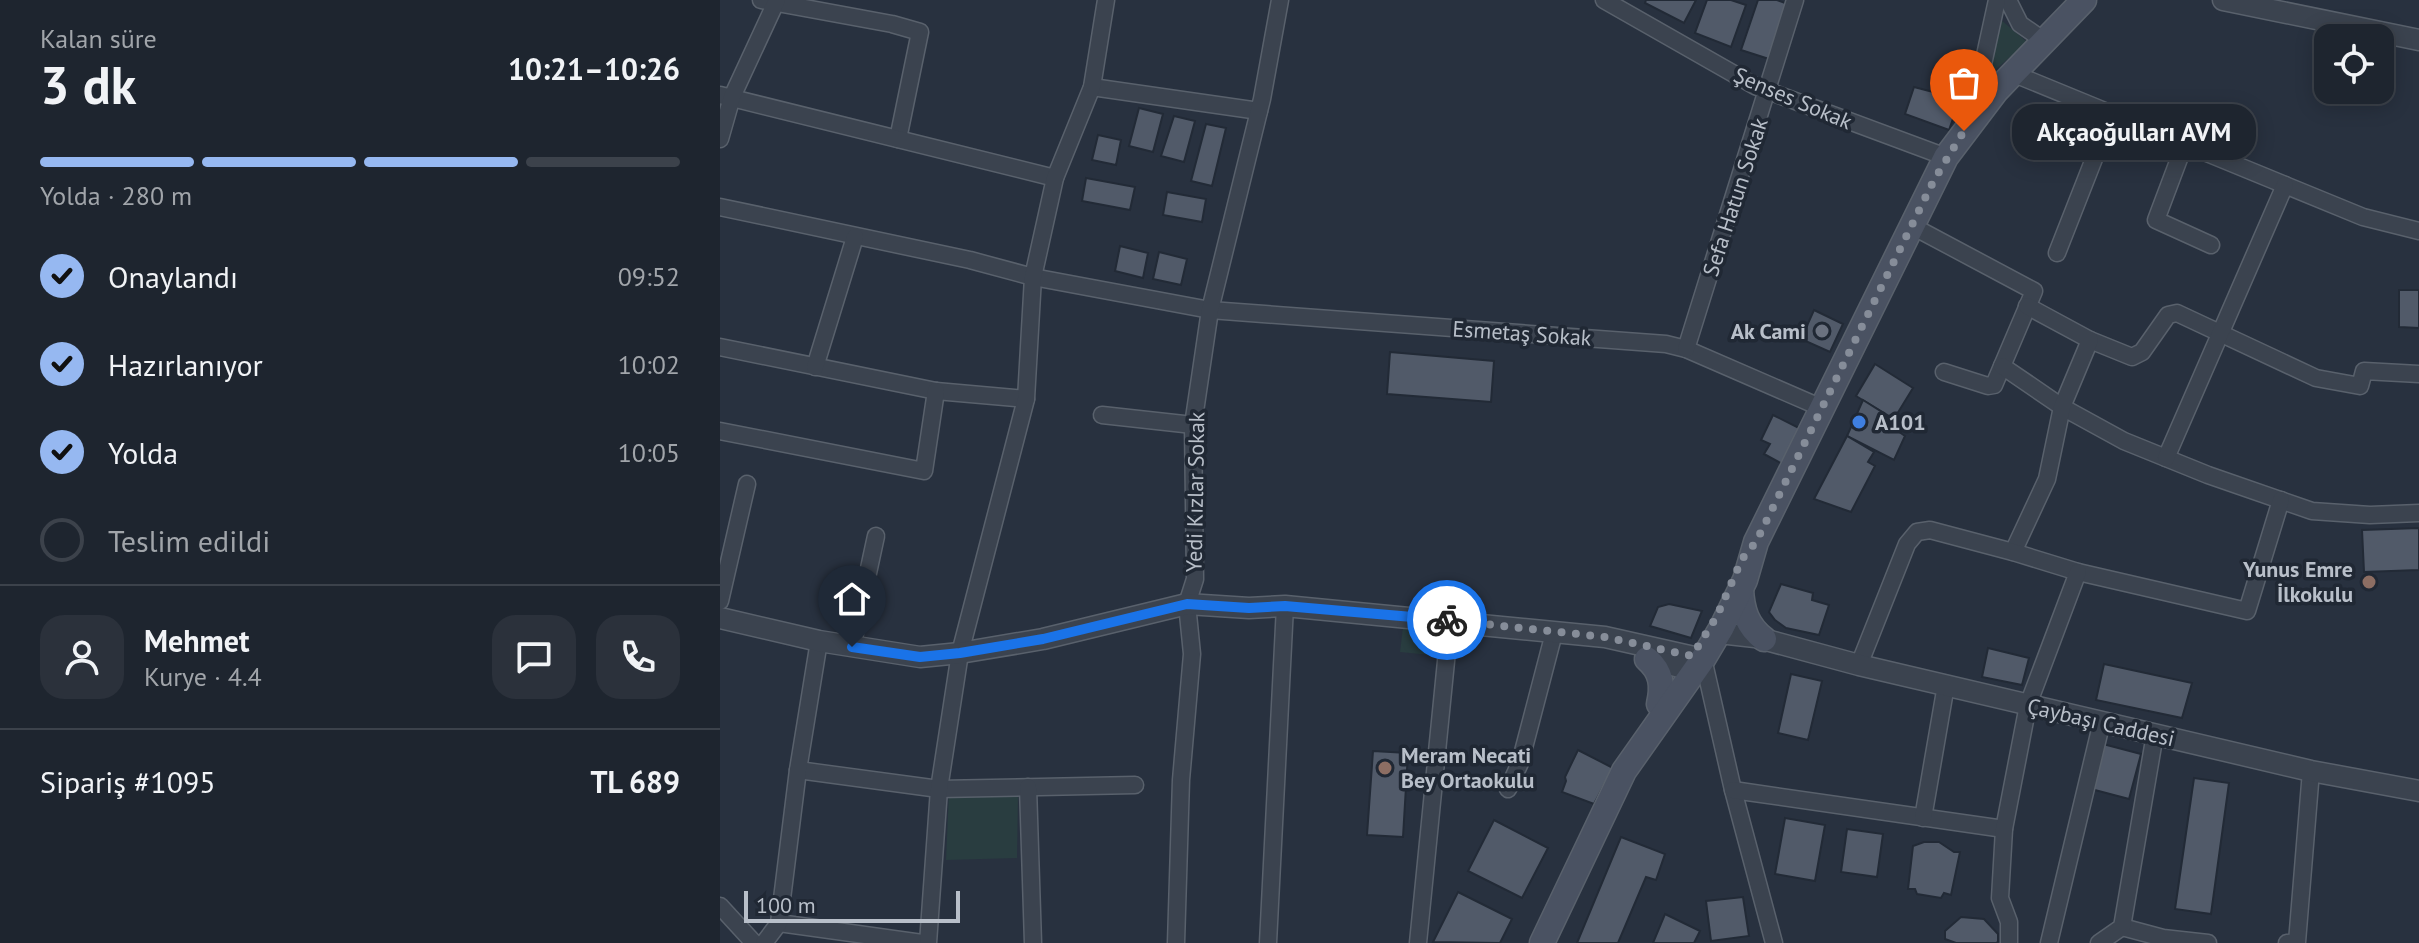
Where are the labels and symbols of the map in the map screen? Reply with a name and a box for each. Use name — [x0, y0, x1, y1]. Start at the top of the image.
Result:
pin — [1930, 49, 1998, 131]
street label: Şenses Sokak — [1730, 61, 1857, 136]
callout: Akçaoğulları AVM — [2012, 103, 2256, 159]
street label: Sefa Hatun Sokak — [1696, 114, 1774, 280]
street label: Esmetaş Sokak — [1452, 314, 1593, 352]
place label: Ak Cami — [1731, 317, 1806, 345]
marker: Ak Cami — [1813, 322, 1831, 340]
place label: A101 — [1875, 408, 1926, 436]
street label: Yedi Kızlar Sokak — [1180, 411, 1210, 572]
marker: A101 — [1850, 413, 1868, 431]
place label: Yunus Emre İlkokulu — [2242, 555, 2353, 608]
pin — [818, 565, 886, 647]
marker: Yunus Emre İlkokulu — [2360, 573, 2378, 591]
courier — [1407, 580, 1487, 660]
street label: Çaybaşı Caddesi — [2025, 691, 2177, 753]
place label: Meram Necati Bey Ortaokulu — [1401, 741, 1534, 794]
marker: Meram Necati Bey Ortaokulu — [1376, 759, 1394, 777]
scale bar — [744, 887, 960, 923]

